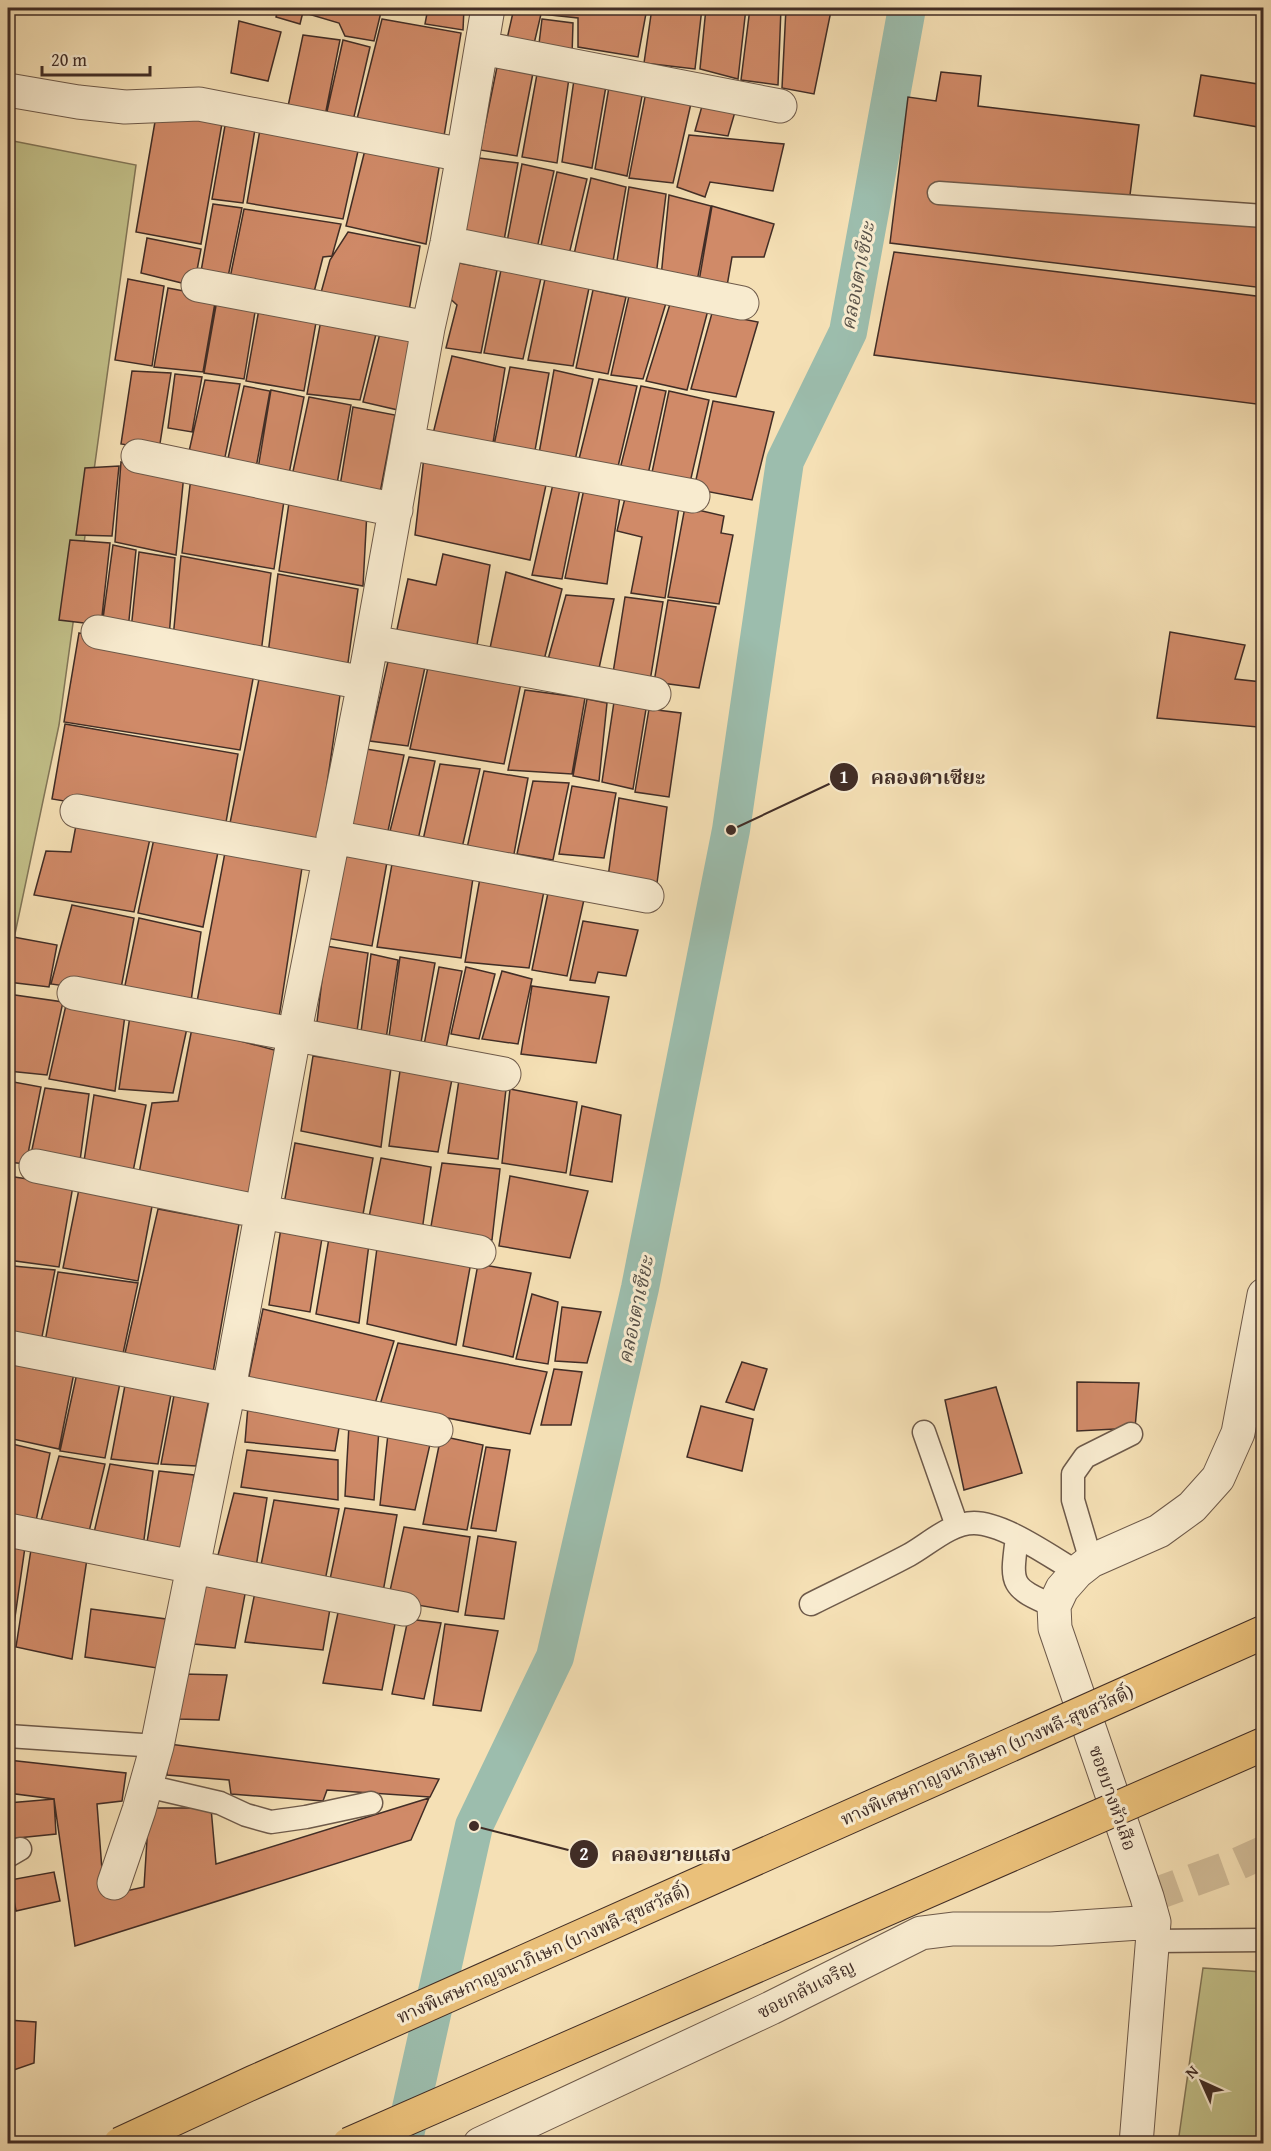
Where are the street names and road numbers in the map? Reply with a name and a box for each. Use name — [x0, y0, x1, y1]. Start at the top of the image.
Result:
street label: ทางพิเศษกาญจนาภิเษก (บางพลี-สุขสวัสดิ์) — [836, 1678, 1138, 1832]
street label: ซอยบางหัวเสือ — [1082, 1742, 1144, 1854]
street label: ทางพิเศษกาญจนาภิเษก (บางพลี-สุขสวัสดิ์) — [392, 1876, 694, 2030]
street label: ซอยกลับเจริญ — [753, 1953, 859, 2025]

